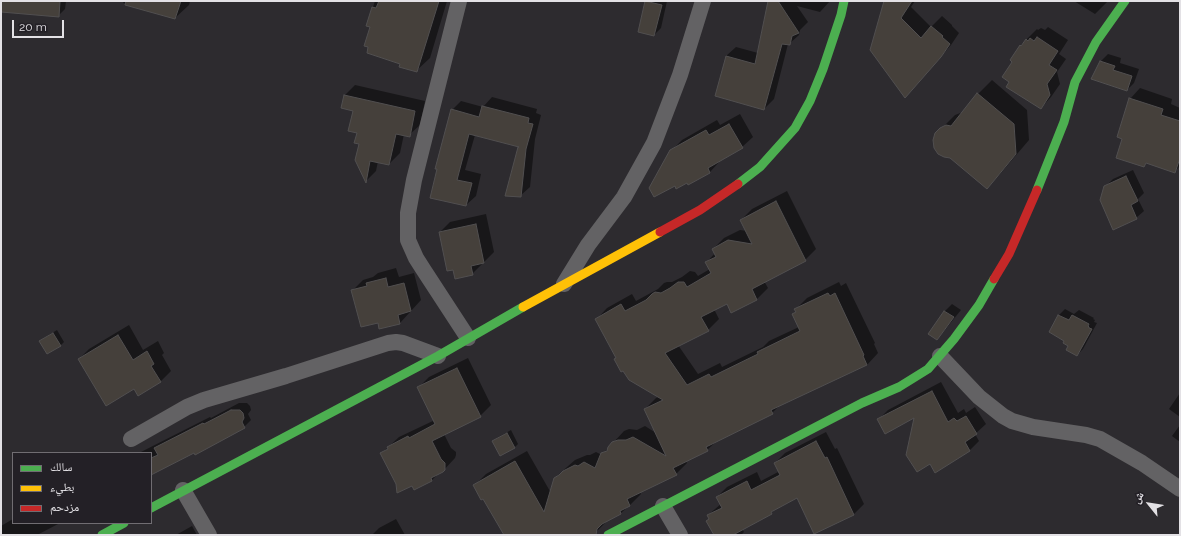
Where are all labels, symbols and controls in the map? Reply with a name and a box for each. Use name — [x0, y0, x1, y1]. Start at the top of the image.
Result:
scale bar — [14, 12, 66, 38]
text: 20 m — [19, 20, 47, 34]
legend — [12, 452, 152, 524]
text: سالك — [50, 460, 72, 474]
text: بطيء — [50, 480, 74, 494]
north arrow — [1129, 484, 1169, 524]
text: ش — [1130, 489, 1147, 506]
text: مزدحم — [50, 500, 79, 514]

